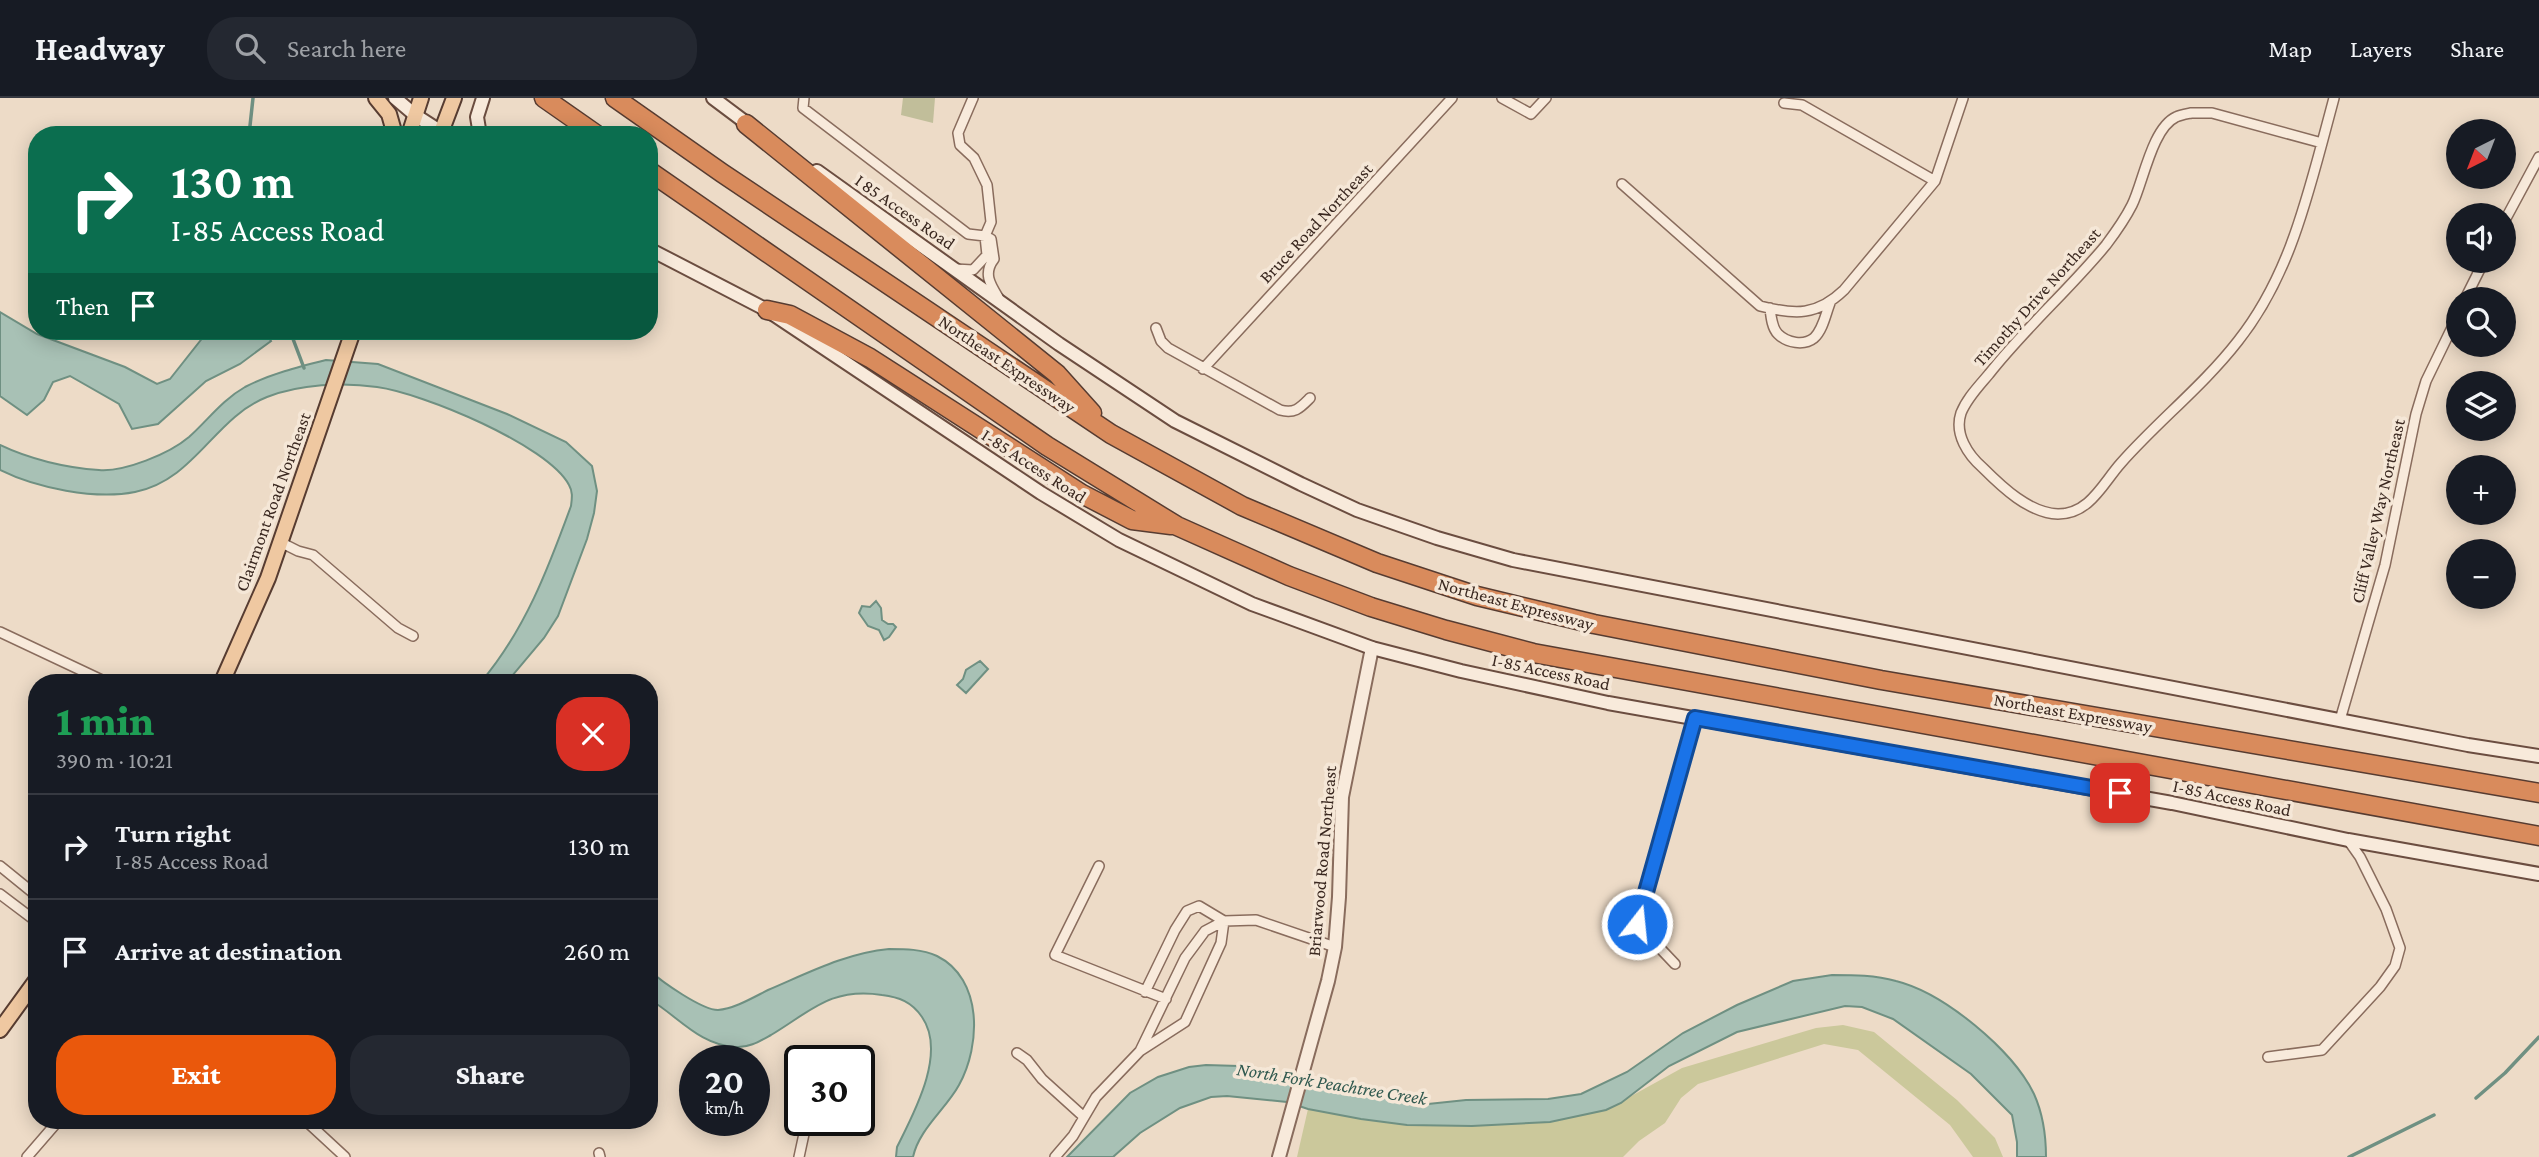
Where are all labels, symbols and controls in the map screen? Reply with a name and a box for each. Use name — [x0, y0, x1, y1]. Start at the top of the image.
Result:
search box — [207, 17, 697, 80]
icon: search — [231, 29, 269, 67]
text: Headway — [35, 30, 165, 67]
text: Search here — [287, 34, 406, 63]
text: Map — [2268, 35, 2312, 62]
text: Layers — [2350, 35, 2412, 62]
text: Share — [2450, 35, 2504, 62]
north arrow — [2446, 119, 2516, 189]
map controls — [2446, 119, 2516, 609]
icon: right — [56, 154, 147, 245]
text: 130 m — [171, 154, 294, 209]
street label: Bruce Road Northeast — [1255, 158, 1377, 287]
street label: I 85 Access Road — [851, 170, 959, 254]
button: sound — [2446, 203, 2516, 273]
text: I-85 Access Road — [171, 212, 385, 248]
street label: Timothy Drive Northeast — [1969, 223, 2105, 370]
icon: arrive — [124, 287, 162, 325]
button: search — [2446, 287, 2516, 357]
text: Then — [56, 292, 110, 321]
street label: Northeast Expressway — [935, 311, 1080, 418]
button: layers — [2446, 371, 2516, 441]
street label: Clairmont Road Northeast — [231, 409, 315, 594]
street label: Cliff Valley Way Northeast — [2347, 416, 2409, 605]
street label: I-85 Access Road — [978, 425, 1090, 507]
button: + — [2446, 455, 2516, 525]
button: − — [2446, 539, 2516, 609]
street label: Northeast Expressway — [1436, 574, 1597, 635]
street label: I-85 Access Road — [1490, 650, 1612, 694]
street label: Northeast Expressway — [1992, 689, 2154, 737]
text: 1 min — [56, 697, 154, 744]
button: close — [556, 697, 630, 771]
text: 390 m · 10:21 — [56, 747, 173, 773]
pin — [2090, 763, 2150, 823]
street label: Briarwood Road Northeast — [1304, 764, 1340, 957]
icon: arrive — [2101, 774, 2139, 812]
street label: I-85 Access Road — [2171, 776, 2293, 820]
text: Turn right — [115, 819, 231, 848]
icon: right — [56, 828, 94, 866]
text: 130 m — [569, 832, 630, 861]
text: I-85 Access Road — [115, 848, 269, 874]
position arrow — [1600, 887, 1674, 961]
icon: arrive — [56, 933, 94, 971]
text: Arrive at destination — [115, 937, 342, 966]
text: 260 m — [564, 937, 630, 966]
button: Exit — [56, 1035, 336, 1115]
button: Share — [350, 1035, 630, 1115]
speed limit sign: 30 — [784, 1045, 875, 1136]
water label: North Fork Peachtree Creek — [1235, 1058, 1429, 1109]
text: 20 — [705, 1062, 744, 1101]
text: km/h — [705, 1098, 744, 1118]

